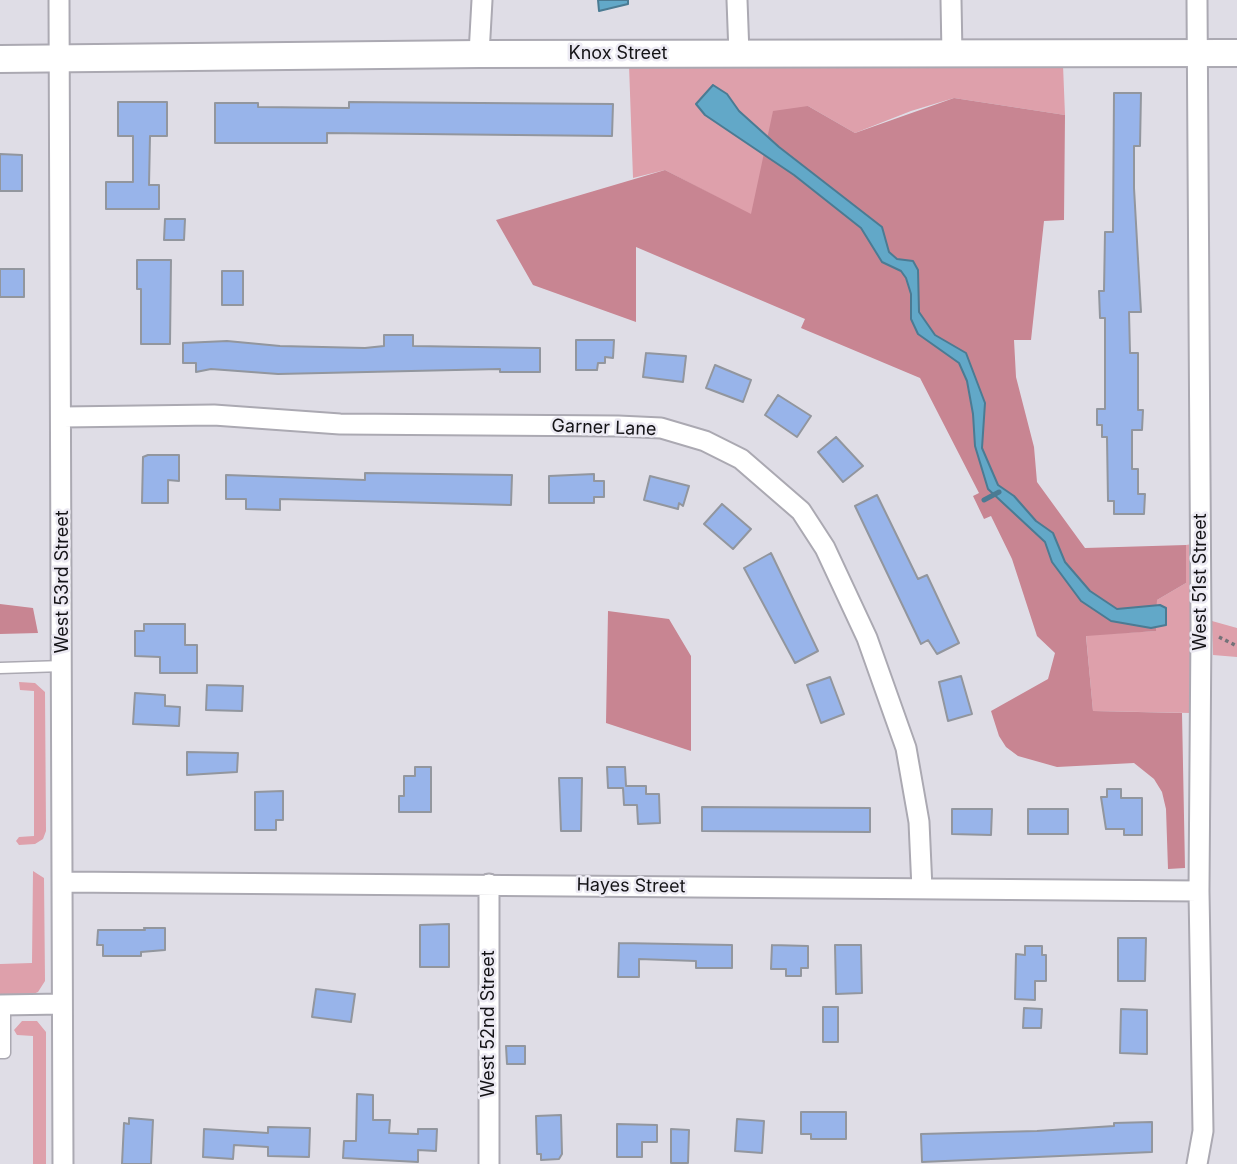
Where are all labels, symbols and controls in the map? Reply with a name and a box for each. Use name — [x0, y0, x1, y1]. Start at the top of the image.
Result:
street label: Knox Street — [569, 43, 667, 65]
street label: Garner Lane — [551, 415, 657, 441]
street label: West 53rd Street — [52, 510, 74, 654]
street label: West 51st Street — [1190, 513, 1212, 651]
street label: Hayes Street — [576, 874, 686, 898]
street label: West 52nd Street — [478, 950, 500, 1098]

